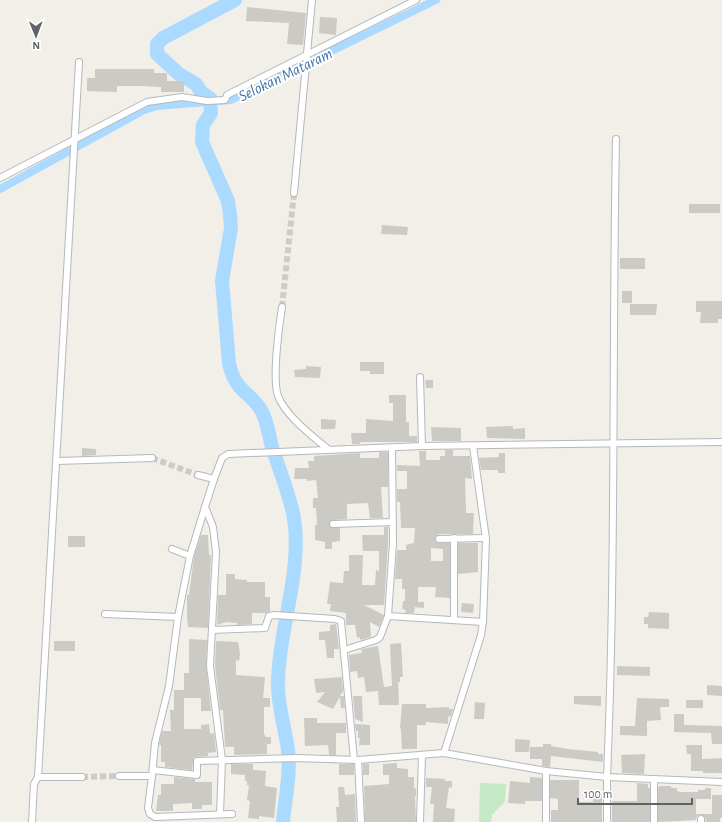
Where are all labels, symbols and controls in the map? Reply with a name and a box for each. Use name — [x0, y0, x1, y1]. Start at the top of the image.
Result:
north arrow — [16, 16, 56, 56]
text: N — [32, 40, 40, 51]
water label: Selokan Mataram — [236, 45, 335, 104]
scale bar — [578, 780, 692, 806]
text: 100 m — [584, 788, 612, 800]

